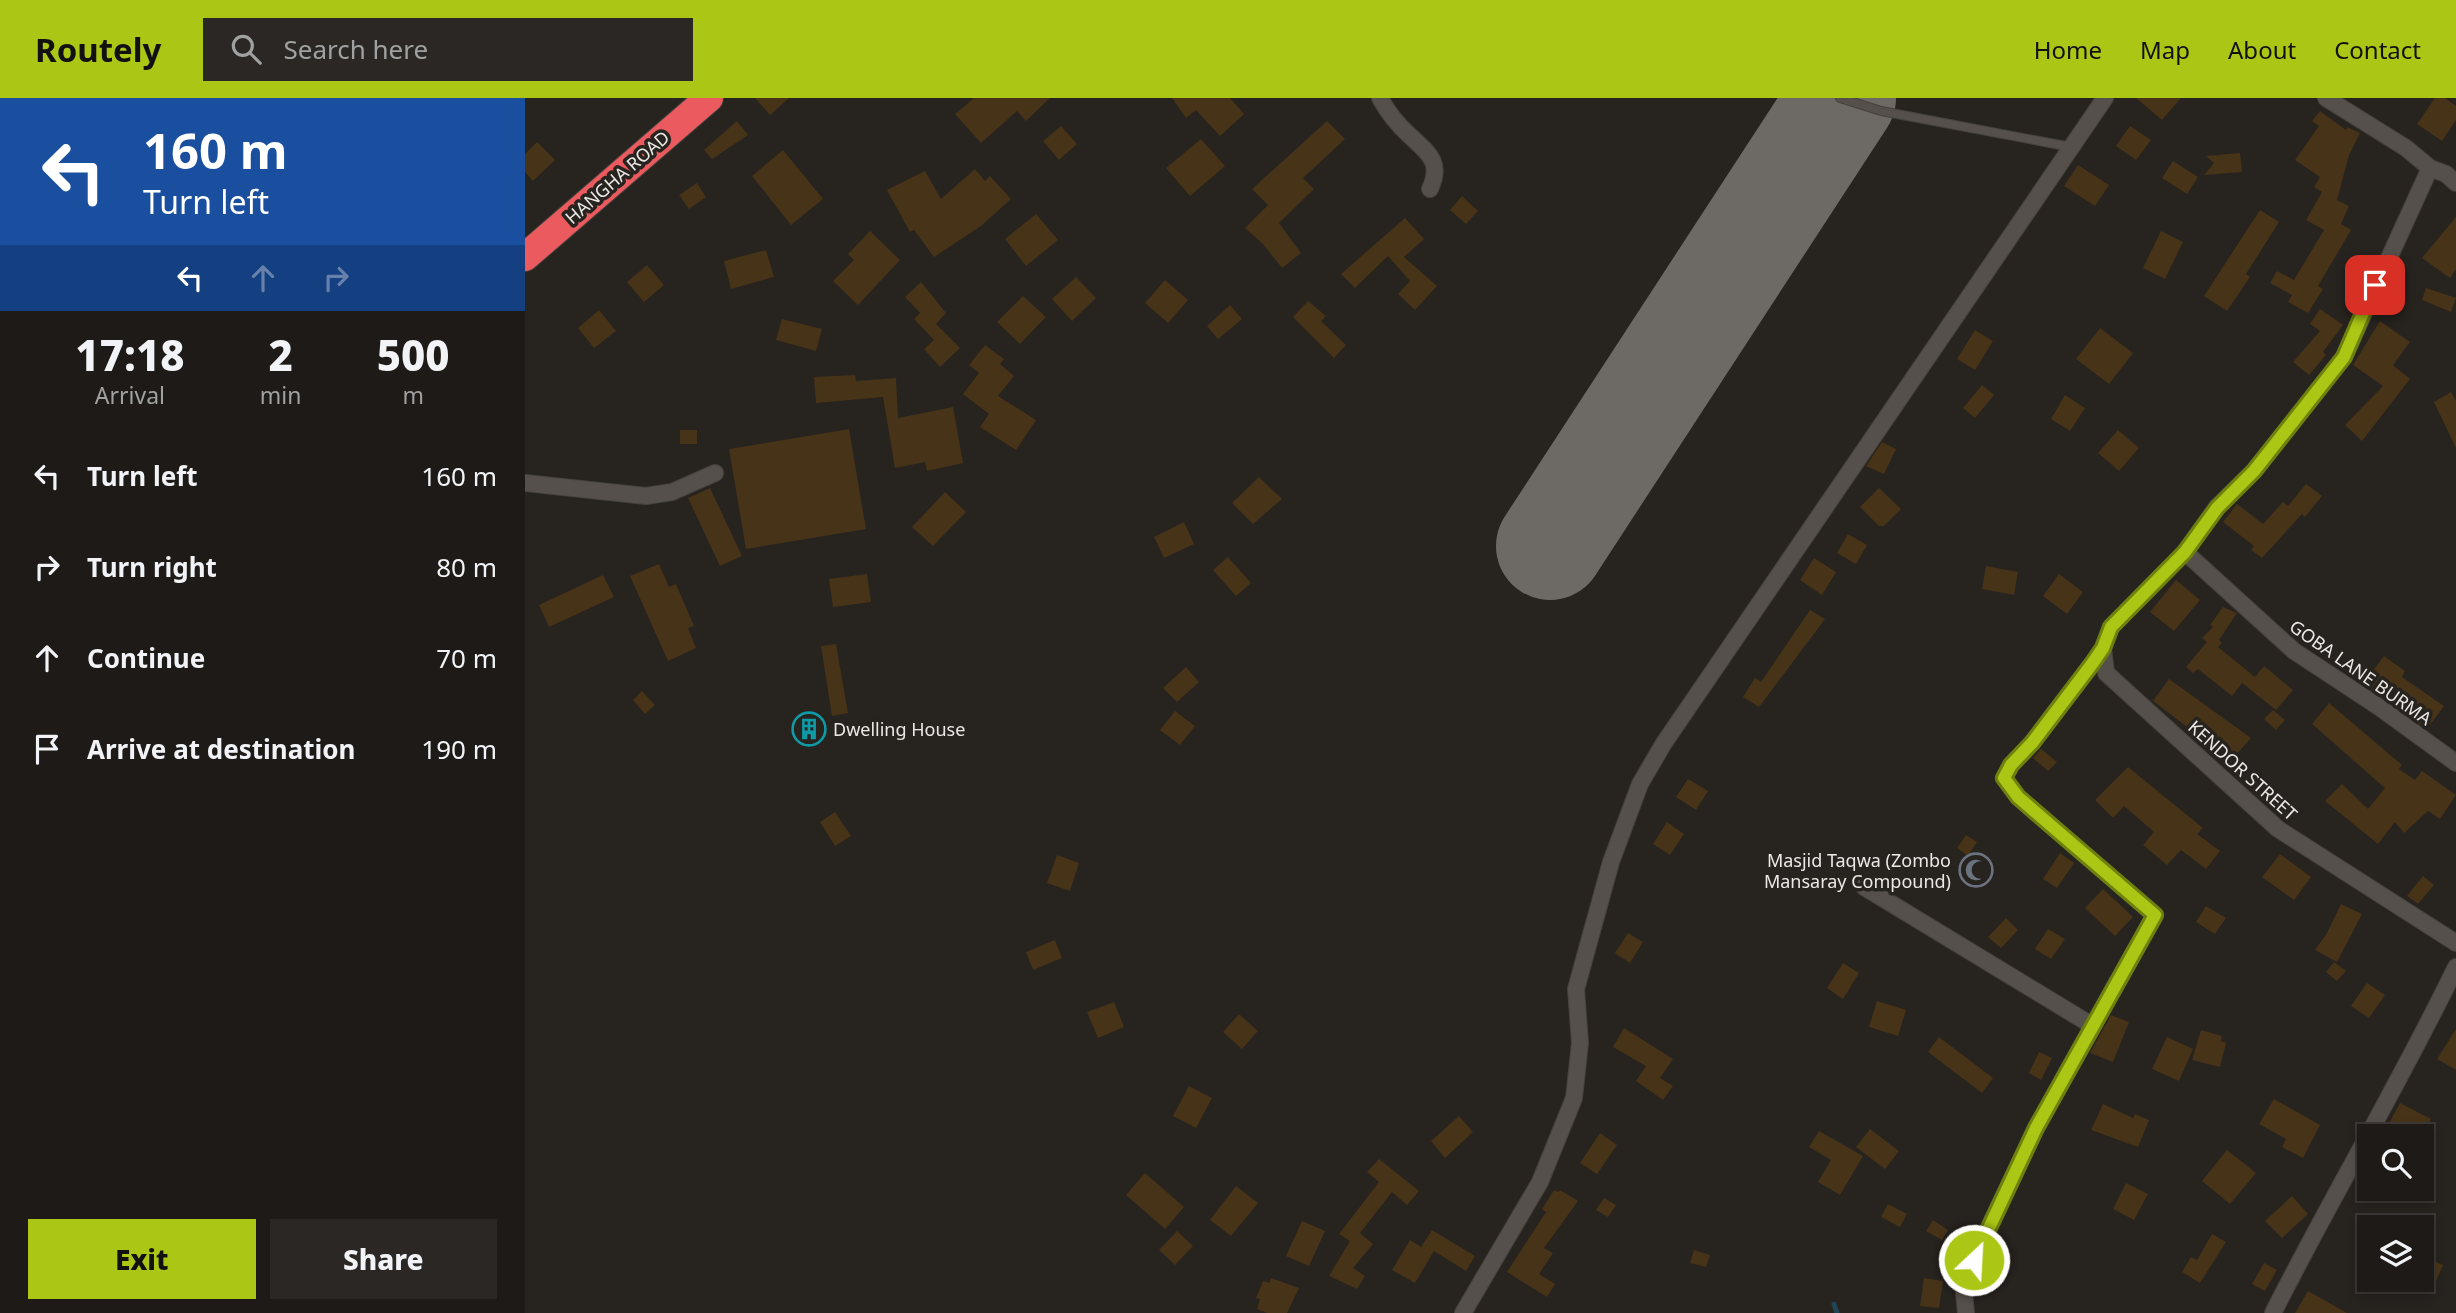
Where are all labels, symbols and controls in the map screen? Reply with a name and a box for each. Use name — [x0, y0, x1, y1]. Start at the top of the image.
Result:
search box — [203, 18, 693, 81]
text: Routely — [35, 27, 161, 72]
icon: search — [227, 30, 265, 68]
text: Search here — [283, 31, 428, 67]
text: Home — [2034, 33, 2102, 66]
text: Map — [2140, 33, 2190, 66]
text: About — [2228, 33, 2296, 66]
text: Contact — [2334, 33, 2421, 66]
text: 160 m — [143, 117, 288, 183]
street label: HANGHA ROAD — [560, 125, 674, 229]
icon: left — [28, 126, 119, 217]
text: Turn left — [143, 180, 269, 223]
pin — [2345, 255, 2405, 315]
icon: left — [171, 259, 209, 297]
icon: ahead — [244, 259, 282, 297]
icon: right — [317, 259, 355, 297]
icon: arrive — [2356, 266, 2394, 304]
text: 17:18 — [75, 326, 184, 383]
text: 2 — [268, 326, 293, 383]
text: 500 — [377, 326, 450, 383]
text: Arrival — [95, 379, 165, 411]
text: min — [260, 379, 301, 411]
text: m — [402, 379, 424, 411]
icon: left — [28, 457, 66, 495]
text: Turn left — [87, 458, 198, 494]
text: 160 m — [421, 458, 497, 494]
icon: right — [28, 548, 66, 586]
text: Turn right — [87, 549, 217, 585]
text: 80 m — [436, 549, 497, 585]
street label: GOBA LANE BURMA — [2285, 614, 2437, 730]
icon: ahead — [28, 639, 66, 677]
text: Continue — [87, 640, 205, 676]
text: 70 m — [436, 640, 497, 676]
building icon: Dwelling House — [790, 710, 828, 748]
street label: KENDOR STREET — [2183, 715, 2303, 825]
place label: Dwelling House — [833, 717, 965, 741]
icon: arrive — [28, 730, 66, 768]
text: Arrive at destination — [87, 731, 356, 767]
text: 190 m — [421, 731, 497, 767]
place label: Masjid Taqwa (Zombo Mansaray Compound) — [1764, 848, 1951, 893]
mosque icon: Masjid Taqwa (Zombo Mansaray Compound) — [1957, 851, 1995, 889]
map controls — [2357, 1124, 2434, 1292]
button: search — [2357, 1124, 2434, 1201]
button: layers — [2357, 1215, 2434, 1292]
button: Exit — [28, 1219, 256, 1299]
button: Share — [270, 1219, 497, 1299]
position arrow — [1937, 1223, 2011, 1297]

